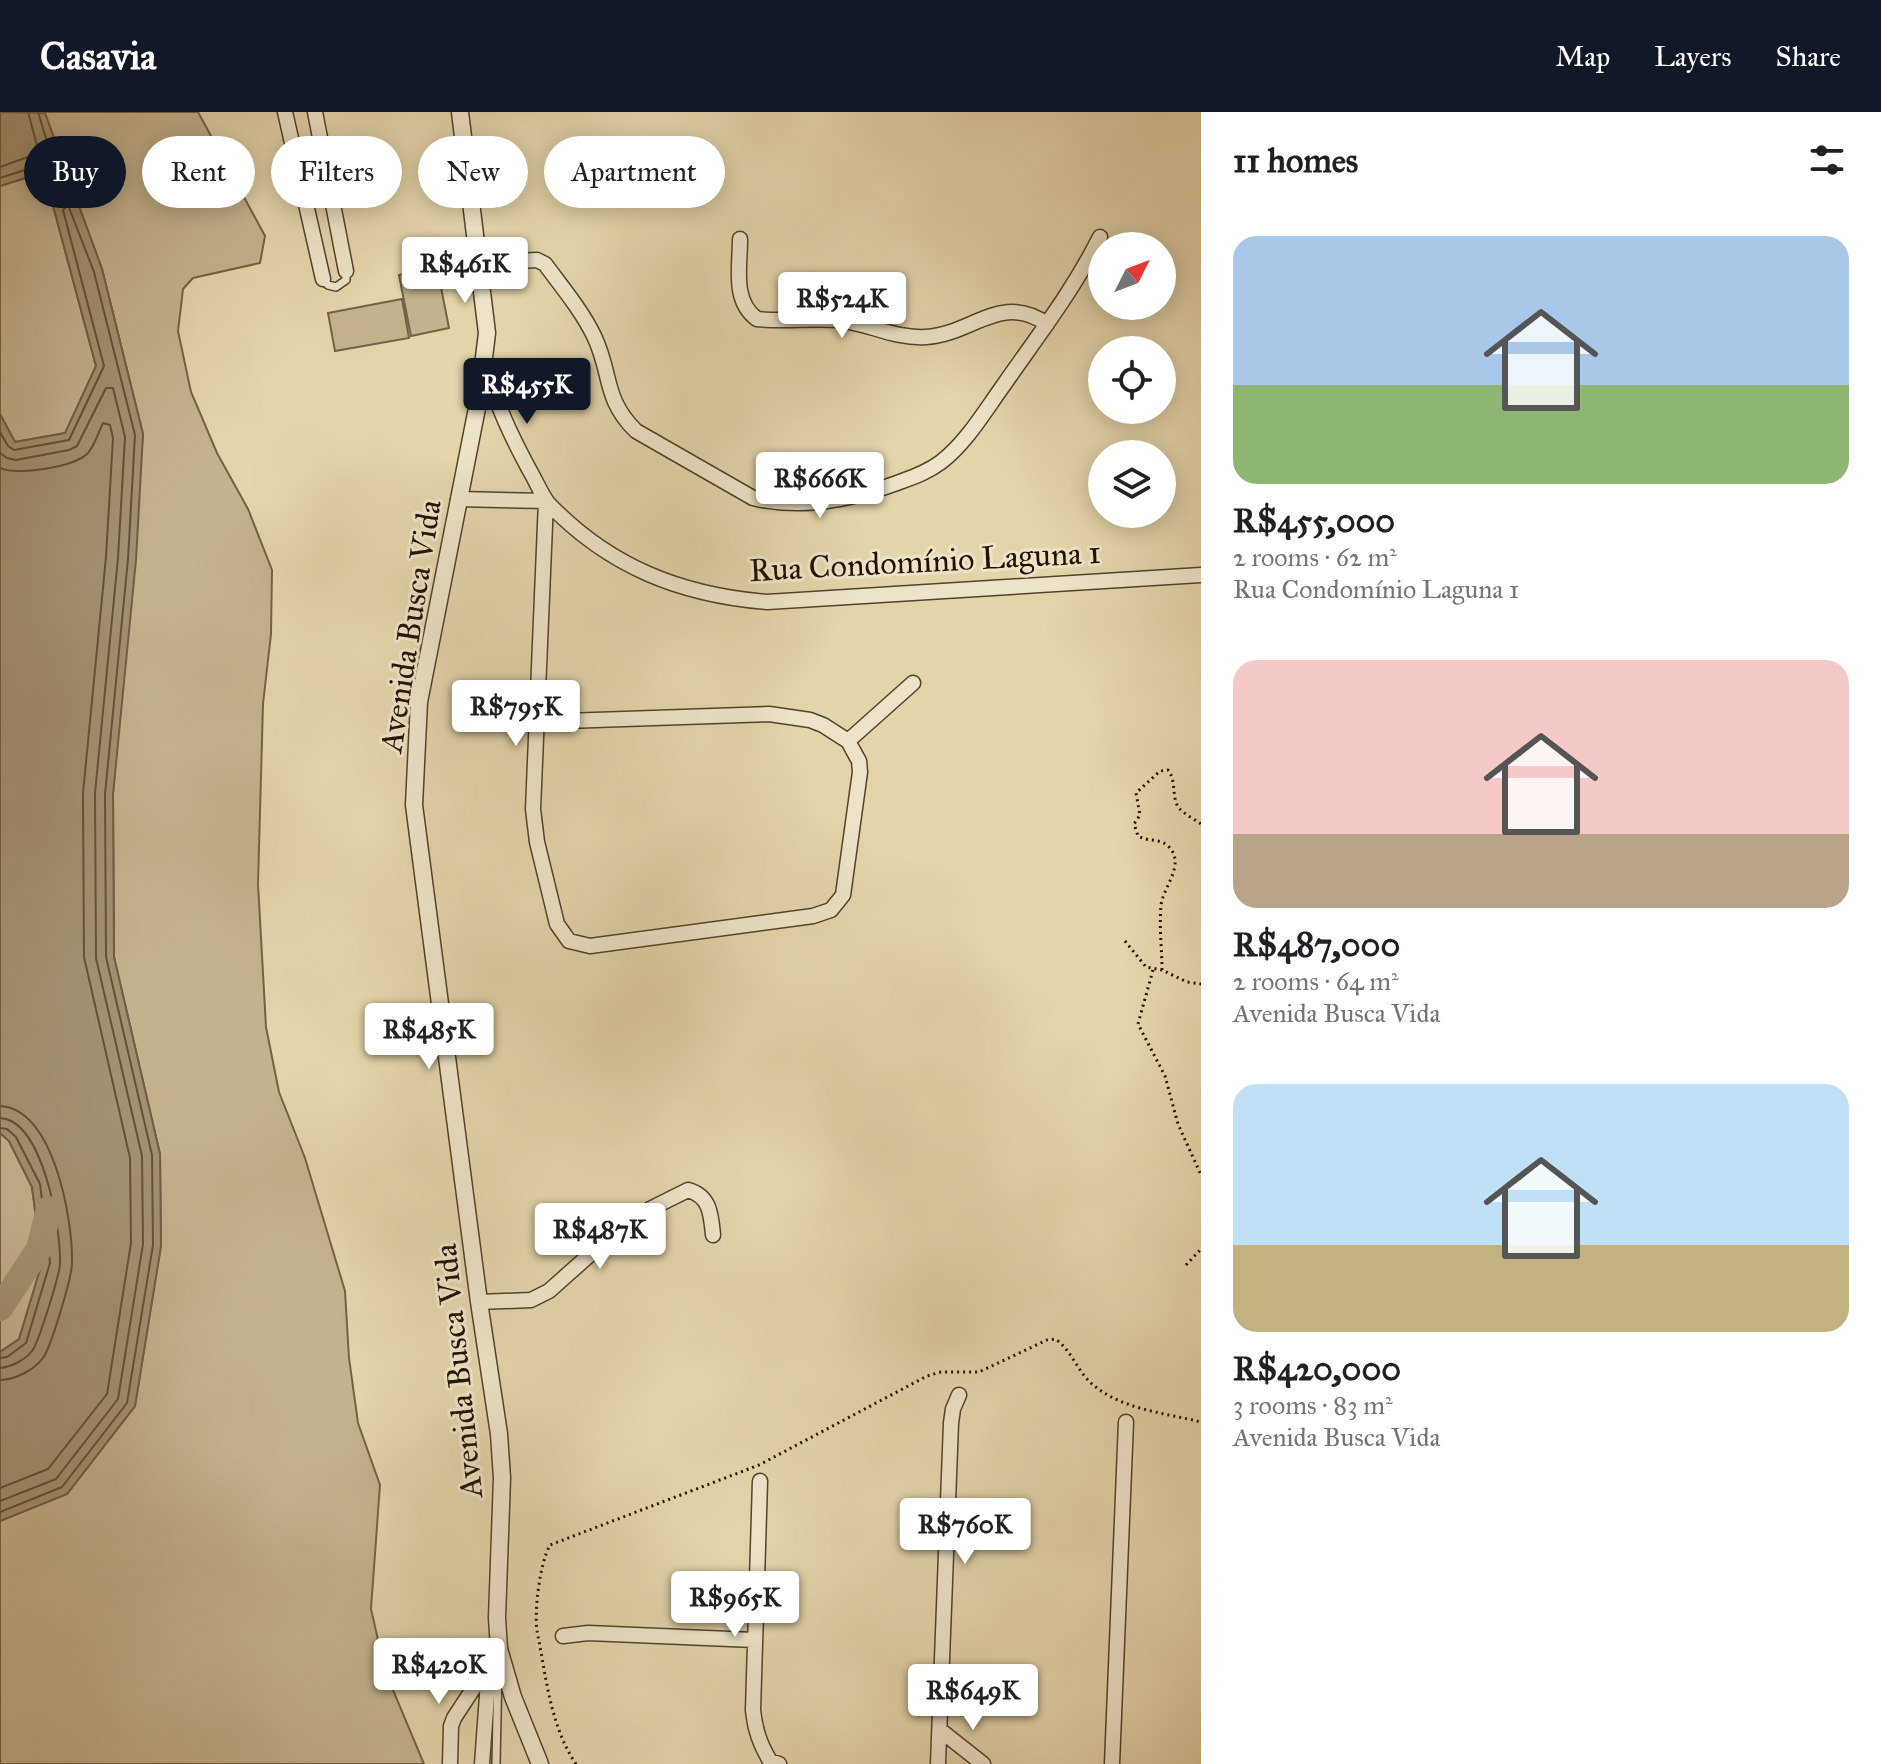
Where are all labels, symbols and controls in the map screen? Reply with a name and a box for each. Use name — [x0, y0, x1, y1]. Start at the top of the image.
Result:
text: Casavia — [40, 33, 156, 79]
text: Map — [1555, 39, 1610, 74]
text: Layers — [1654, 39, 1732, 74]
text: Share — [1776, 39, 1841, 74]
chip: Buy — [24, 136, 126, 208]
chip: Rent — [142, 136, 255, 208]
chip: Filters — [271, 136, 402, 208]
chip: New — [418, 136, 528, 208]
chip: Apartment — [544, 136, 725, 208]
icon: filters — [1805, 138, 1849, 182]
text: 11 homes — [1233, 140, 1358, 181]
north arrow — [1088, 232, 1176, 320]
map controls — [1088, 232, 1176, 528]
pin: R$461K — [400, 237, 530, 305]
text: R$461K — [420, 247, 510, 279]
pin: R$524K — [777, 272, 907, 340]
text: R$524K — [796, 282, 888, 314]
icon: home — [1469, 288, 1613, 432]
button: locate — [1088, 336, 1176, 424]
pin: R$455K — [462, 358, 592, 426]
text: R$455K — [482, 368, 573, 400]
button: layers — [1088, 440, 1176, 528]
pin: R$666K — [755, 452, 885, 520]
text: R$666K — [774, 462, 866, 494]
street label: Avenida Busca Vida — [371, 496, 450, 757]
text: R$455,000 — [1233, 500, 1395, 541]
street label: Rua Condomínio Laguna 1 — [748, 533, 1102, 590]
text: 2 rooms · 62 m² — [1233, 541, 1397, 573]
text: Rua Condomínio Laguna 1 — [1233, 573, 1519, 605]
pin: R$795K — [451, 680, 581, 748]
text: R$795K — [470, 690, 562, 722]
icon: home — [1469, 712, 1613, 856]
text: R$487,000 — [1233, 924, 1400, 965]
text: 2 rooms · 64 m² — [1233, 965, 1399, 997]
text: Avenida Busca Vida — [1233, 997, 1440, 1029]
pin: R$485K — [364, 1003, 494, 1071]
text: R$485K — [383, 1013, 475, 1045]
icon: home — [1469, 1136, 1613, 1280]
pin: R$487K — [535, 1203, 665, 1271]
text: R$487K — [553, 1213, 647, 1245]
street label: Avenida Busca Vida — [426, 1241, 491, 1502]
text: R$420,000 — [1233, 1348, 1401, 1389]
text: 3 rooms · 83 m² — [1233, 1389, 1393, 1421]
text: Avenida Busca Vida — [1233, 1421, 1440, 1453]
pin: R$760K — [900, 1498, 1030, 1566]
text: R$760K — [918, 1508, 1012, 1540]
pin: R$965K — [670, 1571, 800, 1639]
text: R$965K — [689, 1581, 781, 1613]
pin: R$420K — [374, 1638, 504, 1706]
text: R$420K — [392, 1648, 486, 1680]
pin: R$649K — [908, 1664, 1038, 1732]
text: R$649K — [926, 1674, 1020, 1706]

